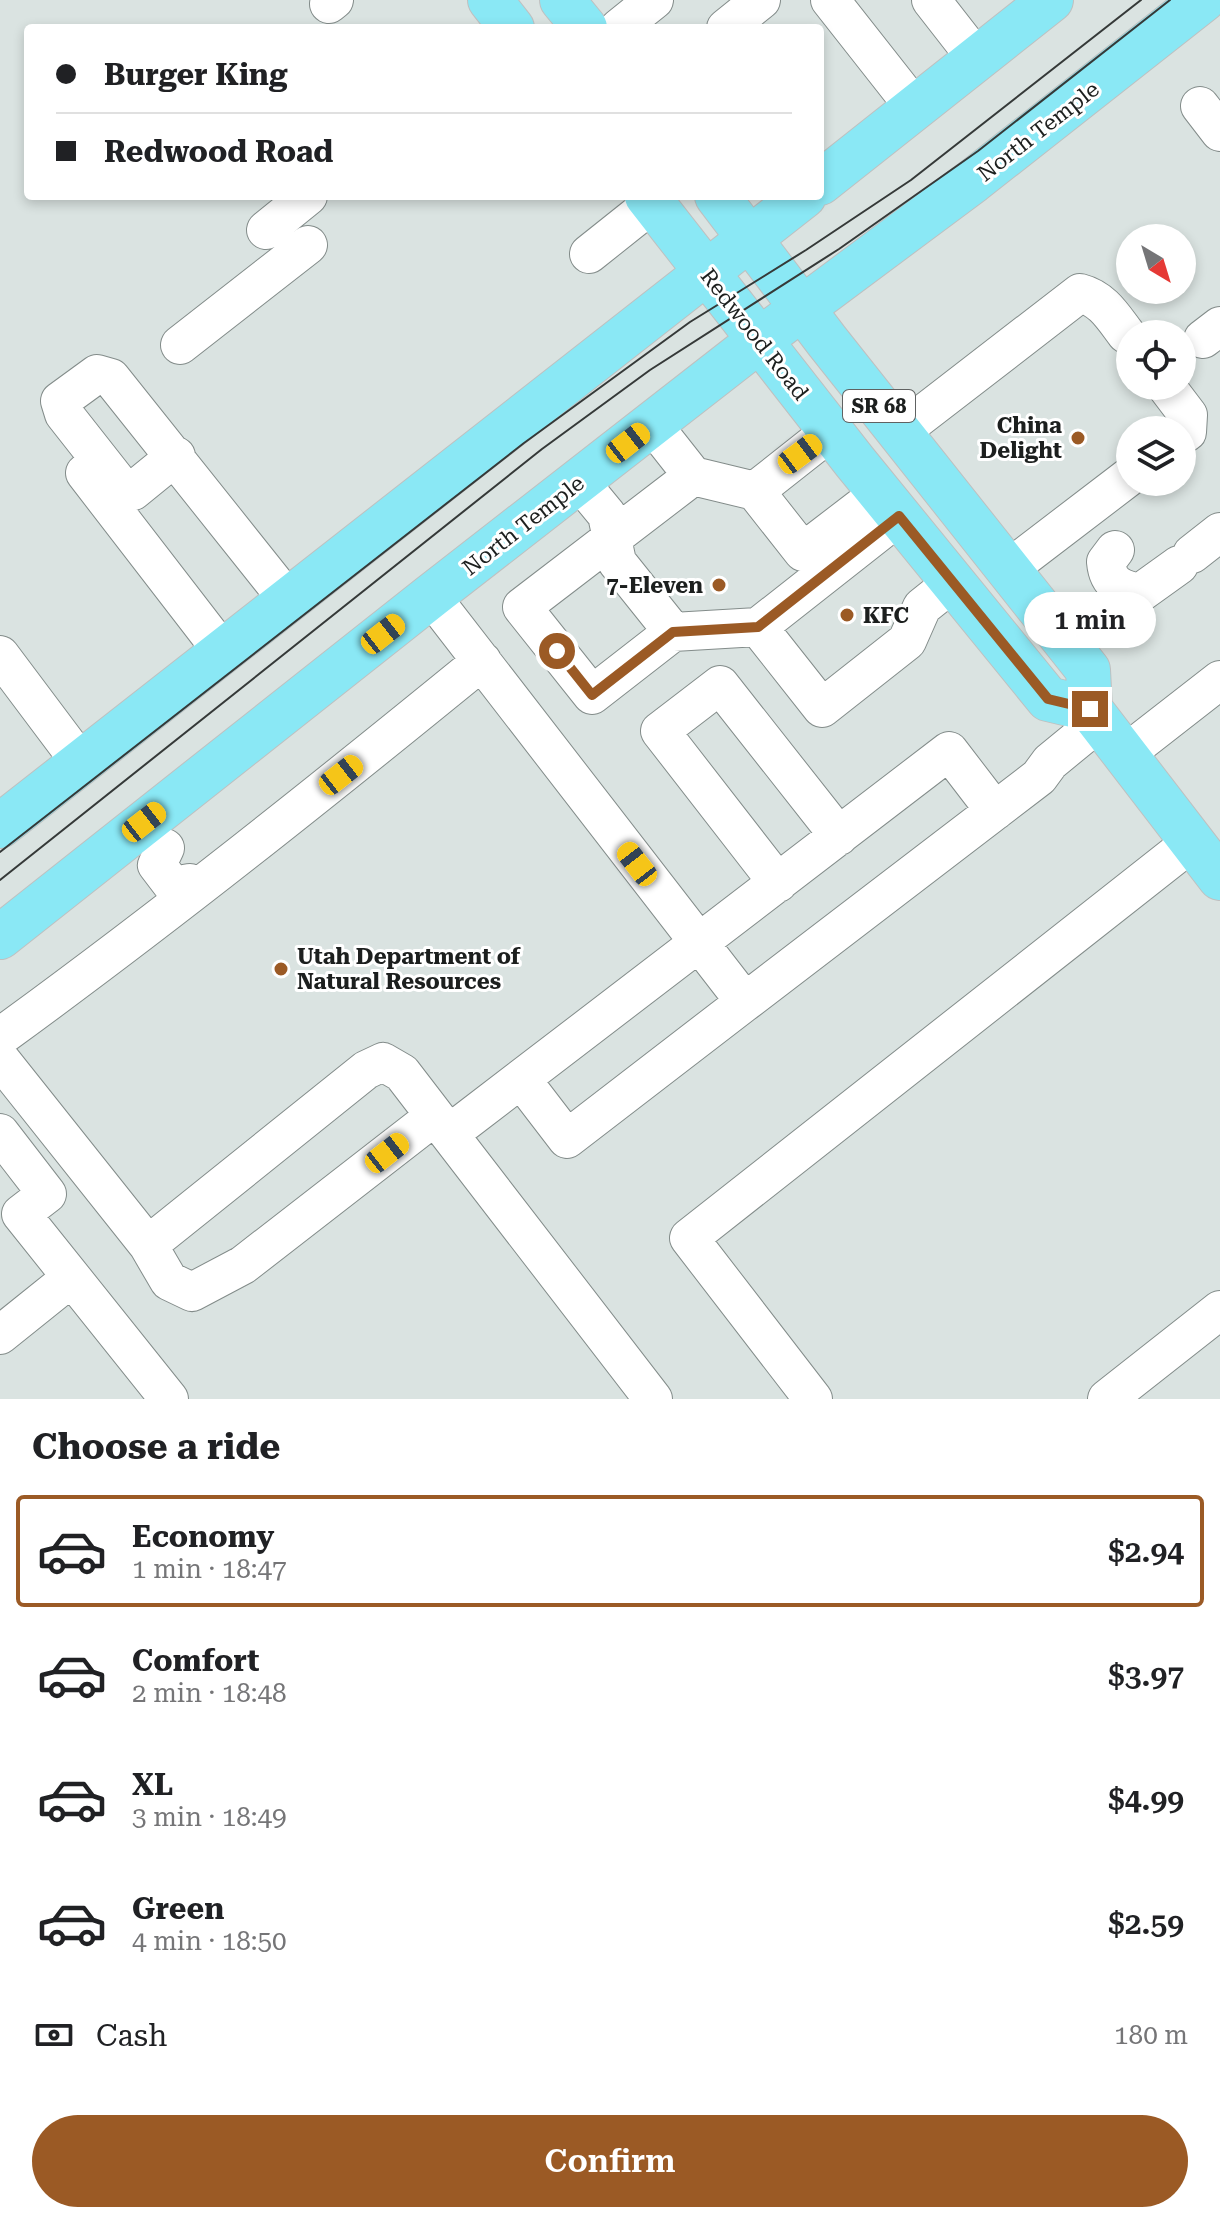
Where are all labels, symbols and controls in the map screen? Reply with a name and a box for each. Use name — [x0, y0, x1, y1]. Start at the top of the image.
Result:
text: Burger King — [104, 57, 288, 92]
street label: North Temple — [973, 76, 1104, 186]
text: Redwood Road — [104, 134, 333, 169]
north arrow — [1116, 224, 1196, 304]
map controls — [1116, 224, 1196, 496]
street label: Redwood Road — [696, 264, 814, 405]
button: locate — [1116, 320, 1196, 400]
road number: SR 68 — [843, 390, 915, 422]
place label: China Delight — [980, 413, 1062, 463]
button: layers — [1116, 416, 1196, 496]
car — [602, 419, 654, 467]
marker: China Delight — [1069, 429, 1087, 447]
car — [774, 430, 826, 478]
street label: North Temple — [458, 470, 589, 580]
place label: 7-Eleven — [606, 573, 703, 598]
marker: 7-Eleven — [710, 576, 728, 594]
callout: 1 min — [1024, 593, 1156, 649]
place label: KFC — [863, 603, 909, 628]
text: 1 min — [1054, 605, 1126, 635]
marker: KFC — [838, 606, 856, 624]
car — [357, 610, 409, 658]
route start — [539, 633, 575, 669]
route end — [1072, 691, 1108, 727]
car — [315, 751, 367, 799]
car — [118, 798, 170, 846]
car — [613, 838, 661, 890]
place label: Utah Department of Natural Resources — [297, 944, 521, 994]
marker: Utah Department of Natural Resources — [272, 960, 290, 978]
car — [361, 1129, 413, 1177]
text: Choose a ride — [32, 1426, 280, 1468]
icon: car — [36, 1515, 108, 1587]
text: Economy — [132, 1519, 274, 1554]
text: $2.94 — [1108, 1534, 1184, 1569]
text: 1 min · 18:47 — [132, 1554, 287, 1584]
icon: car — [36, 1639, 108, 1711]
text: Comfort — [132, 1643, 259, 1678]
text: $3.97 — [1108, 1658, 1184, 1693]
text: 2 min · 18:48 — [132, 1678, 287, 1708]
icon: car — [36, 1763, 108, 1835]
text: XL — [132, 1767, 173, 1802]
text: $4.99 — [1108, 1782, 1184, 1817]
text: 3 min · 18:49 — [132, 1802, 287, 1832]
icon: car — [36, 1887, 108, 1959]
text: Green — [132, 1891, 224, 1926]
text: $2.59 — [1108, 1906, 1184, 1941]
text: 4 min · 18:50 — [132, 1926, 287, 1956]
icon: cash — [32, 2013, 76, 2057]
text: Cash — [96, 2018, 167, 2053]
text: 180 m — [1114, 2020, 1188, 2050]
button: Confirm — [32, 2115, 1188, 2207]

